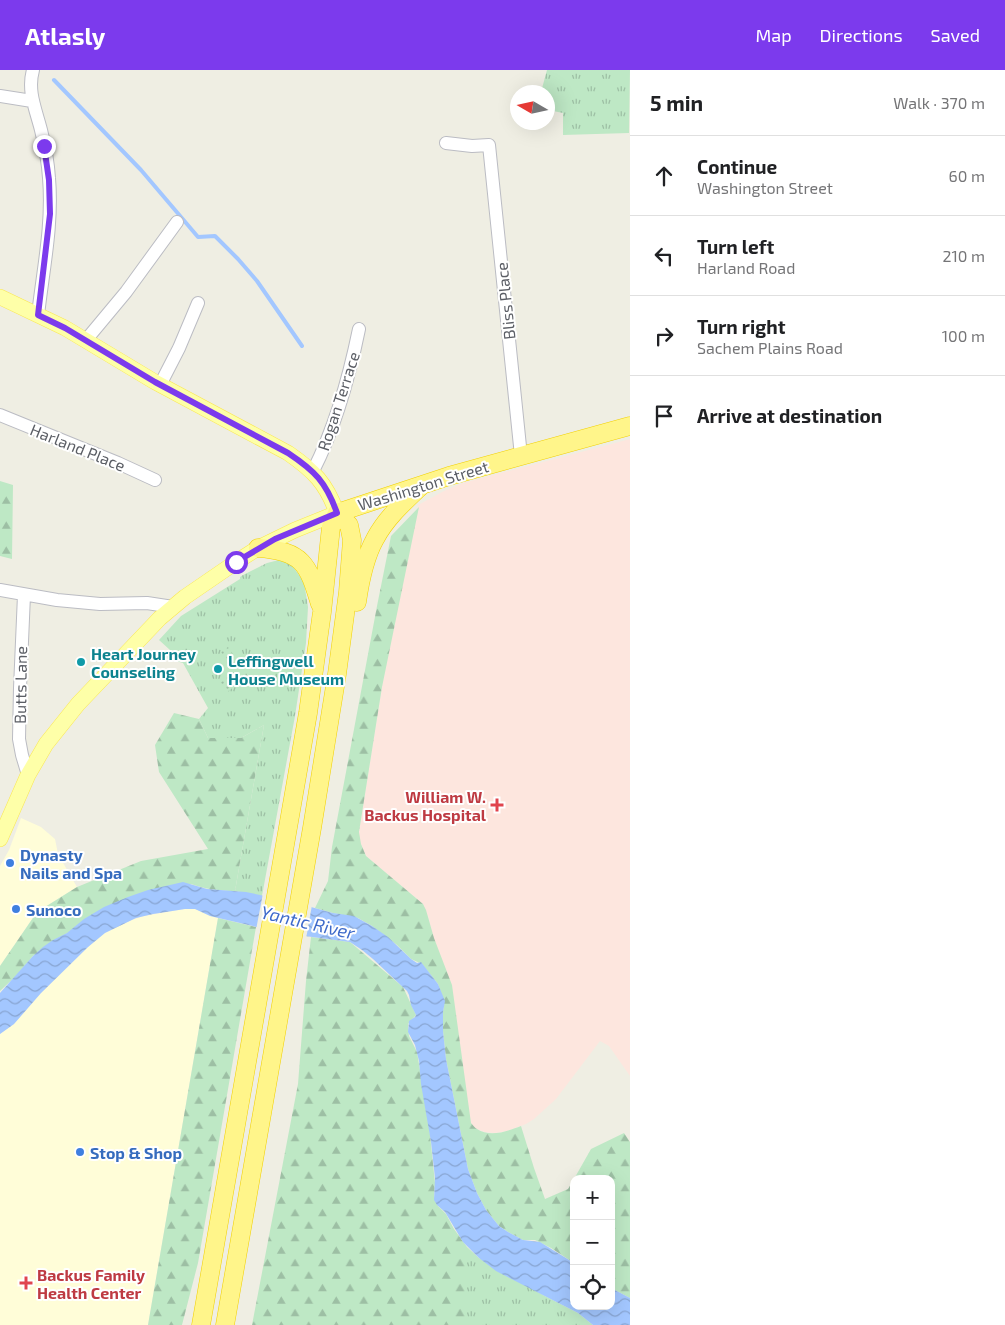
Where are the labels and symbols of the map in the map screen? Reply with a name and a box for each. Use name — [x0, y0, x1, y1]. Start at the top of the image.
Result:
north arrow — [510, 85, 555, 130]
route end — [33, 135, 56, 158]
street label: Bliss Place — [491, 261, 519, 341]
street label: Rogan Terrace — [313, 349, 363, 453]
street label: Harland Place — [28, 419, 128, 475]
street label: Washington Street — [355, 456, 491, 514]
route start — [225, 551, 248, 574]
place label: Heart Journey Counseling — [91, 644, 196, 681]
street label: Butts Lane — [10, 646, 30, 724]
place label: Leffingwell House Museum — [228, 651, 344, 688]
marker: Heart Journey Counseling — [75, 656, 87, 668]
marker: Leffingwell House Museum — [212, 663, 224, 675]
place label: William W. Backus Hospital — [364, 787, 487, 824]
marker: William W. Backus Hospital — [490, 798, 504, 812]
place label: Dynasty Nails and Spa — [20, 845, 122, 882]
marker: Dynasty Nails and Spa — [4, 857, 16, 869]
place label: Sunoco — [26, 900, 81, 919]
water label: Yantic River — [259, 901, 358, 944]
marker: Sunoco — [10, 903, 22, 915]
place label: Stop & Shop — [90, 1143, 182, 1162]
marker: Stop & Shop — [74, 1146, 86, 1158]
place label: Backus Family Health Center — [37, 1265, 145, 1302]
marker: Backus Family Health Center — [19, 1276, 33, 1290]

